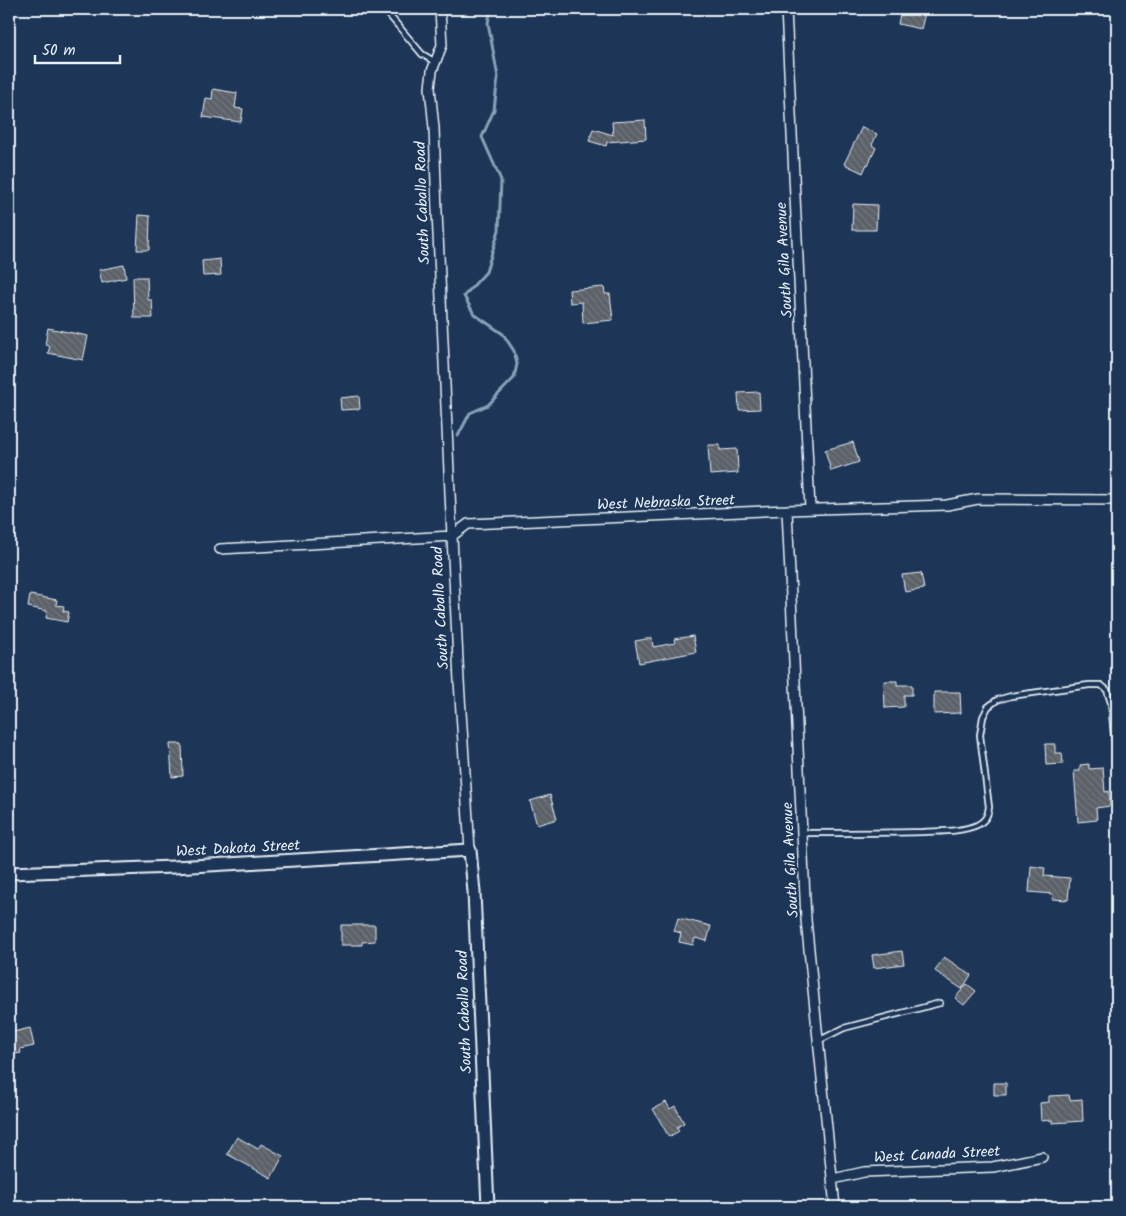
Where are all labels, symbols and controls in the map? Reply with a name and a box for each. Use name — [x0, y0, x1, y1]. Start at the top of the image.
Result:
scale bar — [35, 32, 120, 64]
text: 50 m — [42, 39, 76, 63]
street label: South Caballo Road — [409, 141, 437, 265]
street label: South Gila Avenue — [770, 201, 800, 318]
street label: West Nebraska Street — [597, 489, 736, 517]
street label: South Caballo Road — [426, 545, 456, 670]
street label: South Gila Avenue — [776, 801, 806, 918]
street label: West Dakota Street — [175, 834, 301, 864]
street label: South Caballo Road — [451, 950, 479, 1074]
street label: West Canada Street — [873, 1140, 1001, 1170]

